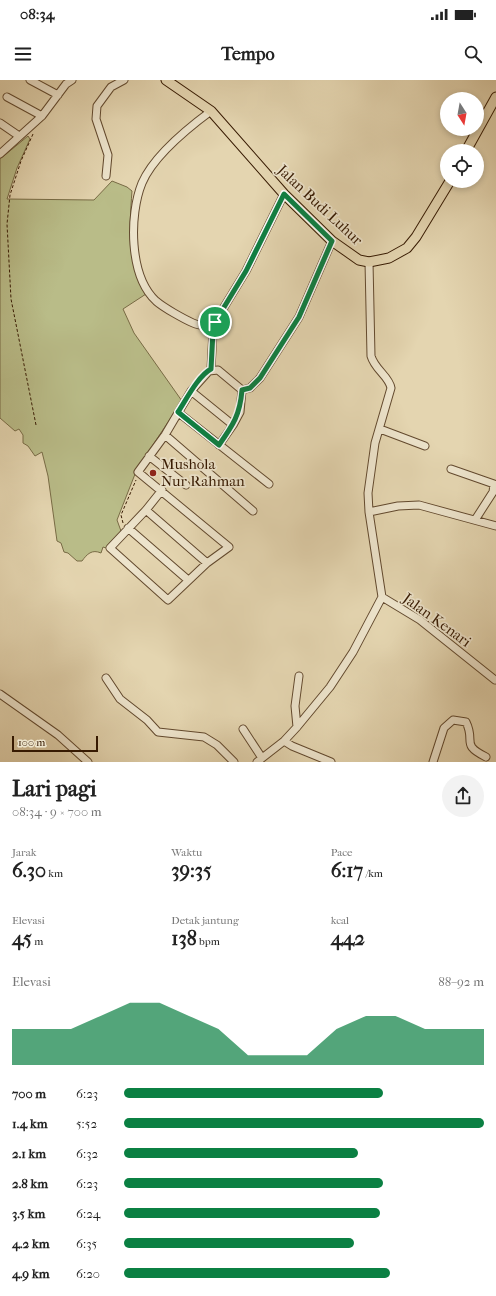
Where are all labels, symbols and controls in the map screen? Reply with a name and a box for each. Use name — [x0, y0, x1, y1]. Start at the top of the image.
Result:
text: 08:34 — [20, 5, 54, 23]
icon: menu — [12, 43, 34, 65]
icon: search — [462, 43, 484, 65]
text: Tempo — [221, 44, 275, 65]
north arrow — [440, 92, 484, 136]
map controls — [440, 92, 484, 188]
button: locate — [440, 144, 484, 188]
street label: Jalan Budi Luhur — [273, 160, 367, 249]
pin — [198, 305, 232, 339]
icon: arrive — [204, 311, 226, 333]
place label: Mushola Nur Rahman — [161, 455, 245, 490]
marker: Mushola Nur Rahman — [148, 468, 158, 478]
street label: Jalan Kenari — [399, 589, 475, 651]
scale bar — [12, 734, 98, 753]
text: 100 m — [18, 736, 46, 749]
button: share — [442, 775, 484, 817]
text: Lari pagi — [12, 776, 97, 802]
text: 08:34 · 9 × 700 m — [12, 804, 102, 819]
text: Jarak — [12, 846, 36, 859]
text: Waktu — [171, 846, 202, 859]
text: Pace — [331, 846, 353, 859]
text: 6.30 — [12, 859, 46, 882]
text: 39:35 — [171, 859, 212, 882]
text: 6:17 — [331, 859, 363, 882]
text: km — [46, 867, 63, 880]
text: /km — [363, 867, 383, 880]
text: Elevasi — [12, 914, 45, 927]
text: Detak jantung — [171, 914, 239, 927]
text: kcal — [331, 914, 349, 927]
text: 45 — [12, 927, 32, 950]
text: 138 — [171, 927, 197, 950]
text: 442 — [331, 927, 365, 950]
text: m — [32, 935, 43, 948]
text: bpm — [197, 935, 220, 948]
text: Elevasi — [12, 974, 51, 989]
text: 88–92 m — [438, 974, 484, 989]
text: 700 m — [12, 1086, 46, 1101]
text: 6:23 — [76, 1086, 98, 1101]
text: 1.4 km — [12, 1116, 47, 1131]
text: 5:52 — [76, 1116, 97, 1131]
text: 2.1 km — [12, 1146, 46, 1161]
text: 6:32 — [76, 1146, 98, 1161]
text: 2.8 km — [12, 1176, 48, 1191]
text: 6:23 — [76, 1176, 98, 1191]
text: 3.5 km — [12, 1206, 45, 1221]
text: 6:24 — [76, 1206, 101, 1221]
text: 4.2 km — [12, 1236, 50, 1251]
text: 6:35 — [76, 1236, 97, 1251]
text: 4.9 km — [12, 1266, 49, 1281]
text: 6:20 — [76, 1266, 100, 1281]

